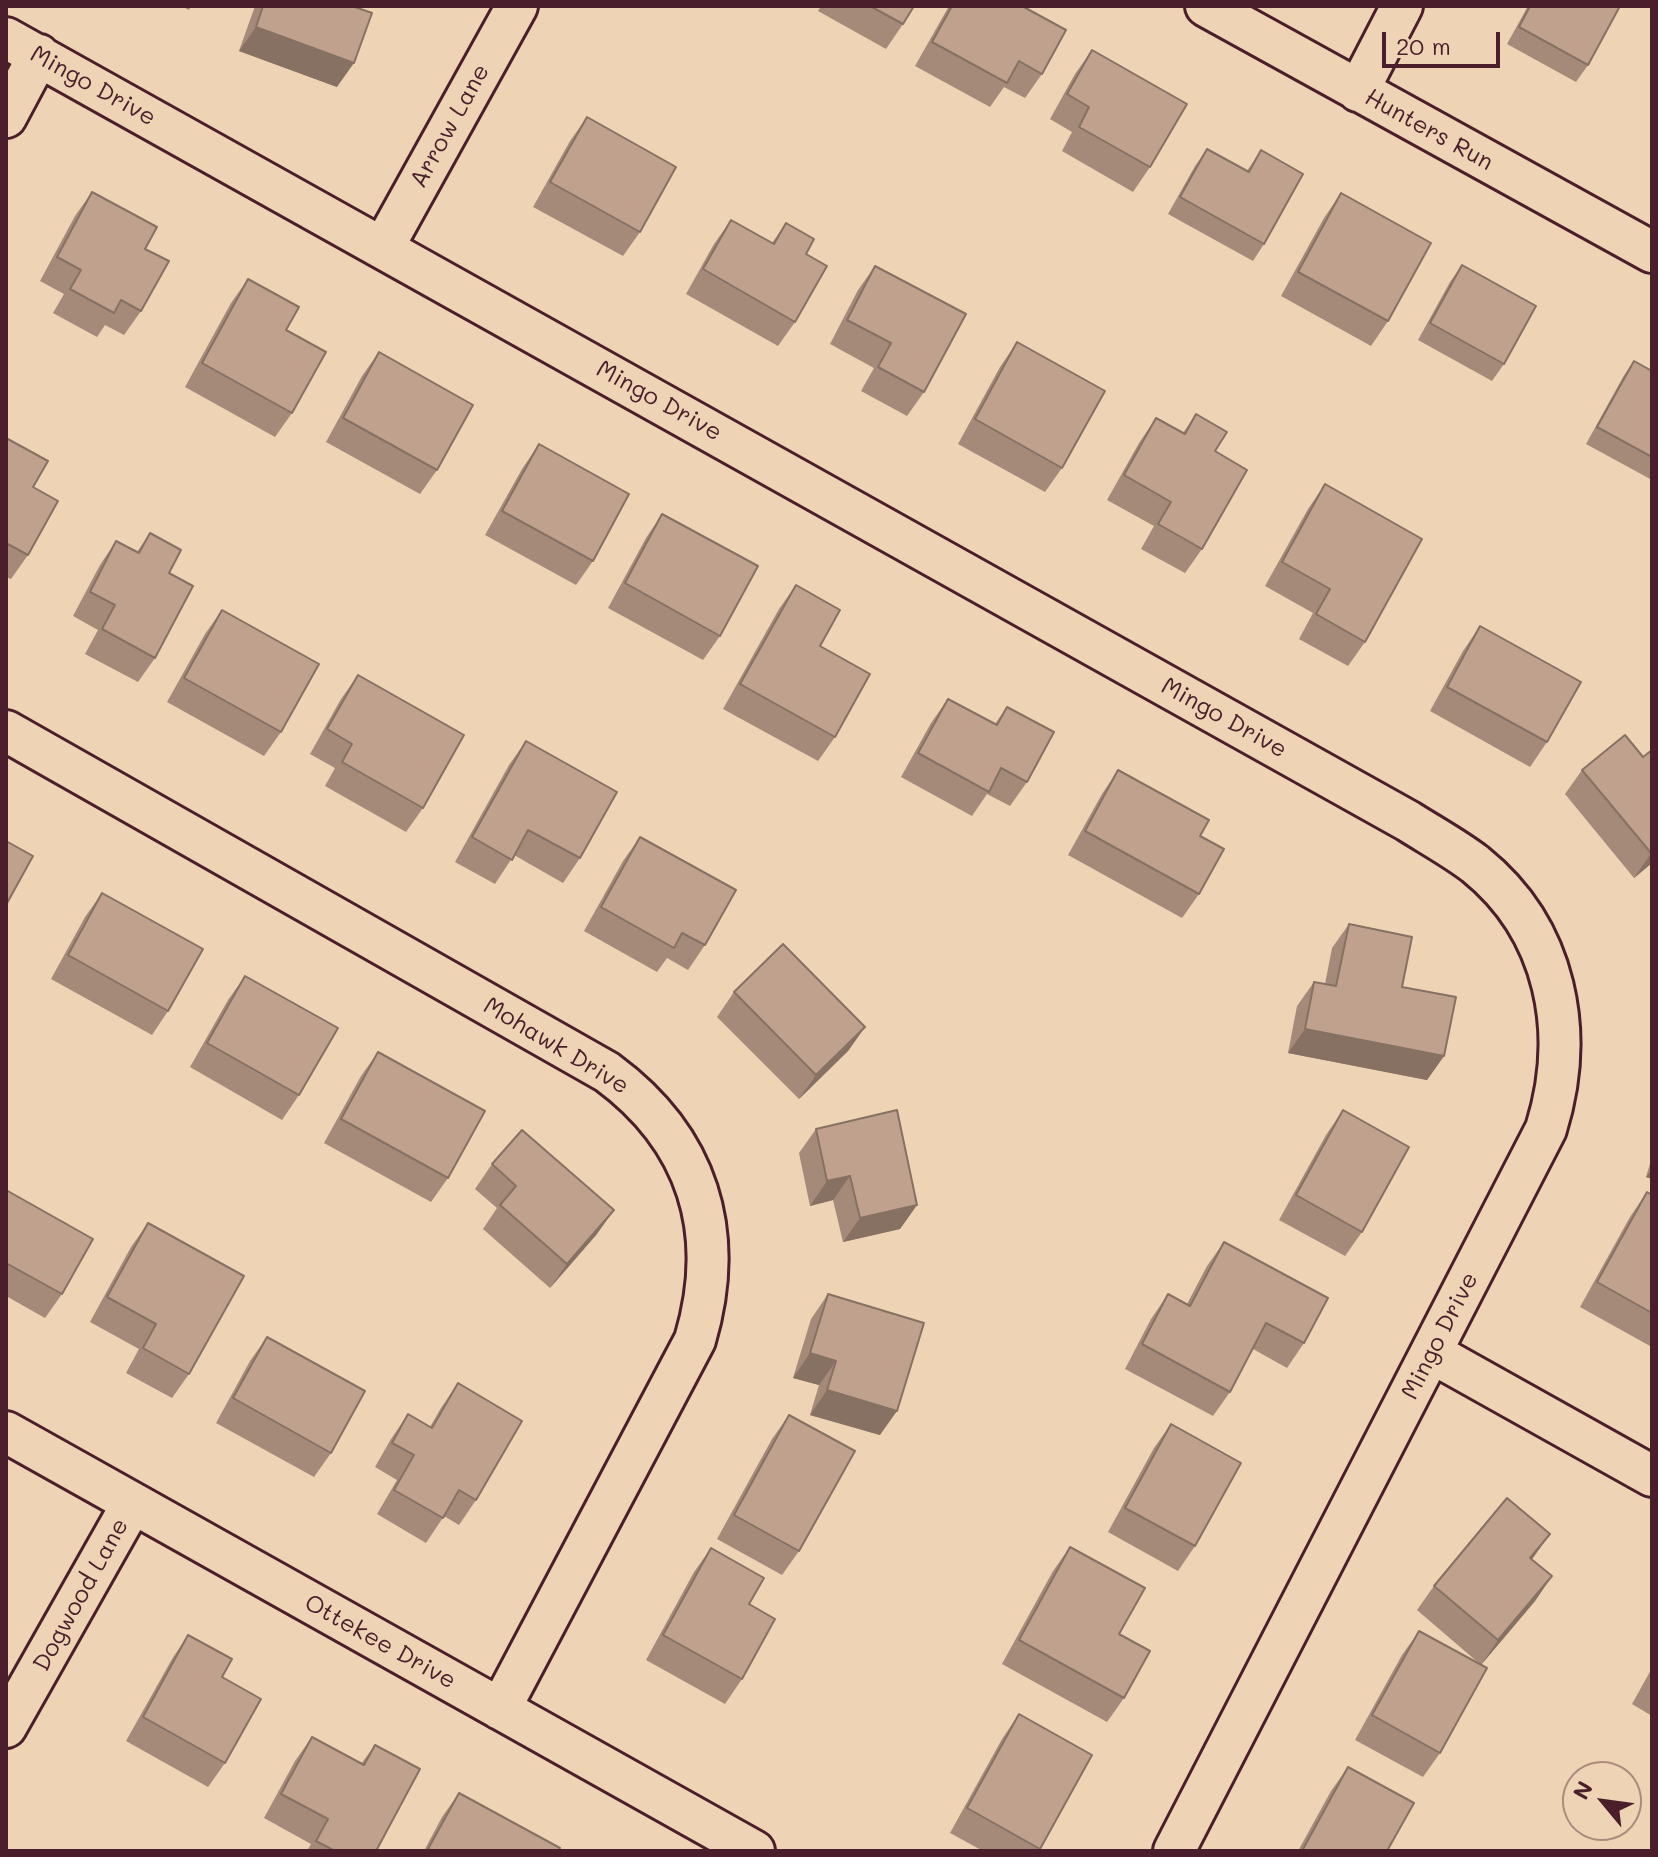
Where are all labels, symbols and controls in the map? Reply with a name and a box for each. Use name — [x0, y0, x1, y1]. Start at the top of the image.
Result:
scale bar — [1386, 16, 1504, 66]
text: 20 m — [1396, 30, 1451, 61]
street label: Mingo Drive — [25, 40, 161, 132]
street label: Arrow Lane — [404, 59, 496, 193]
street label: Hunters Run — [1360, 83, 1498, 177]
street label: Mingo Drive — [591, 355, 727, 447]
street label: Mingo Drive — [1156, 672, 1292, 764]
street label: Mohawk Drive — [478, 991, 634, 1101]
street label: Mingo Drive — [1396, 1268, 1484, 1404]
street label: Dogwood Lane — [27, 1514, 135, 1676]
street label: Ottekee Drive — [299, 1589, 461, 1695]
north arrow — [1562, 1761, 1642, 1841]
text: N — [1566, 1776, 1599, 1804]

